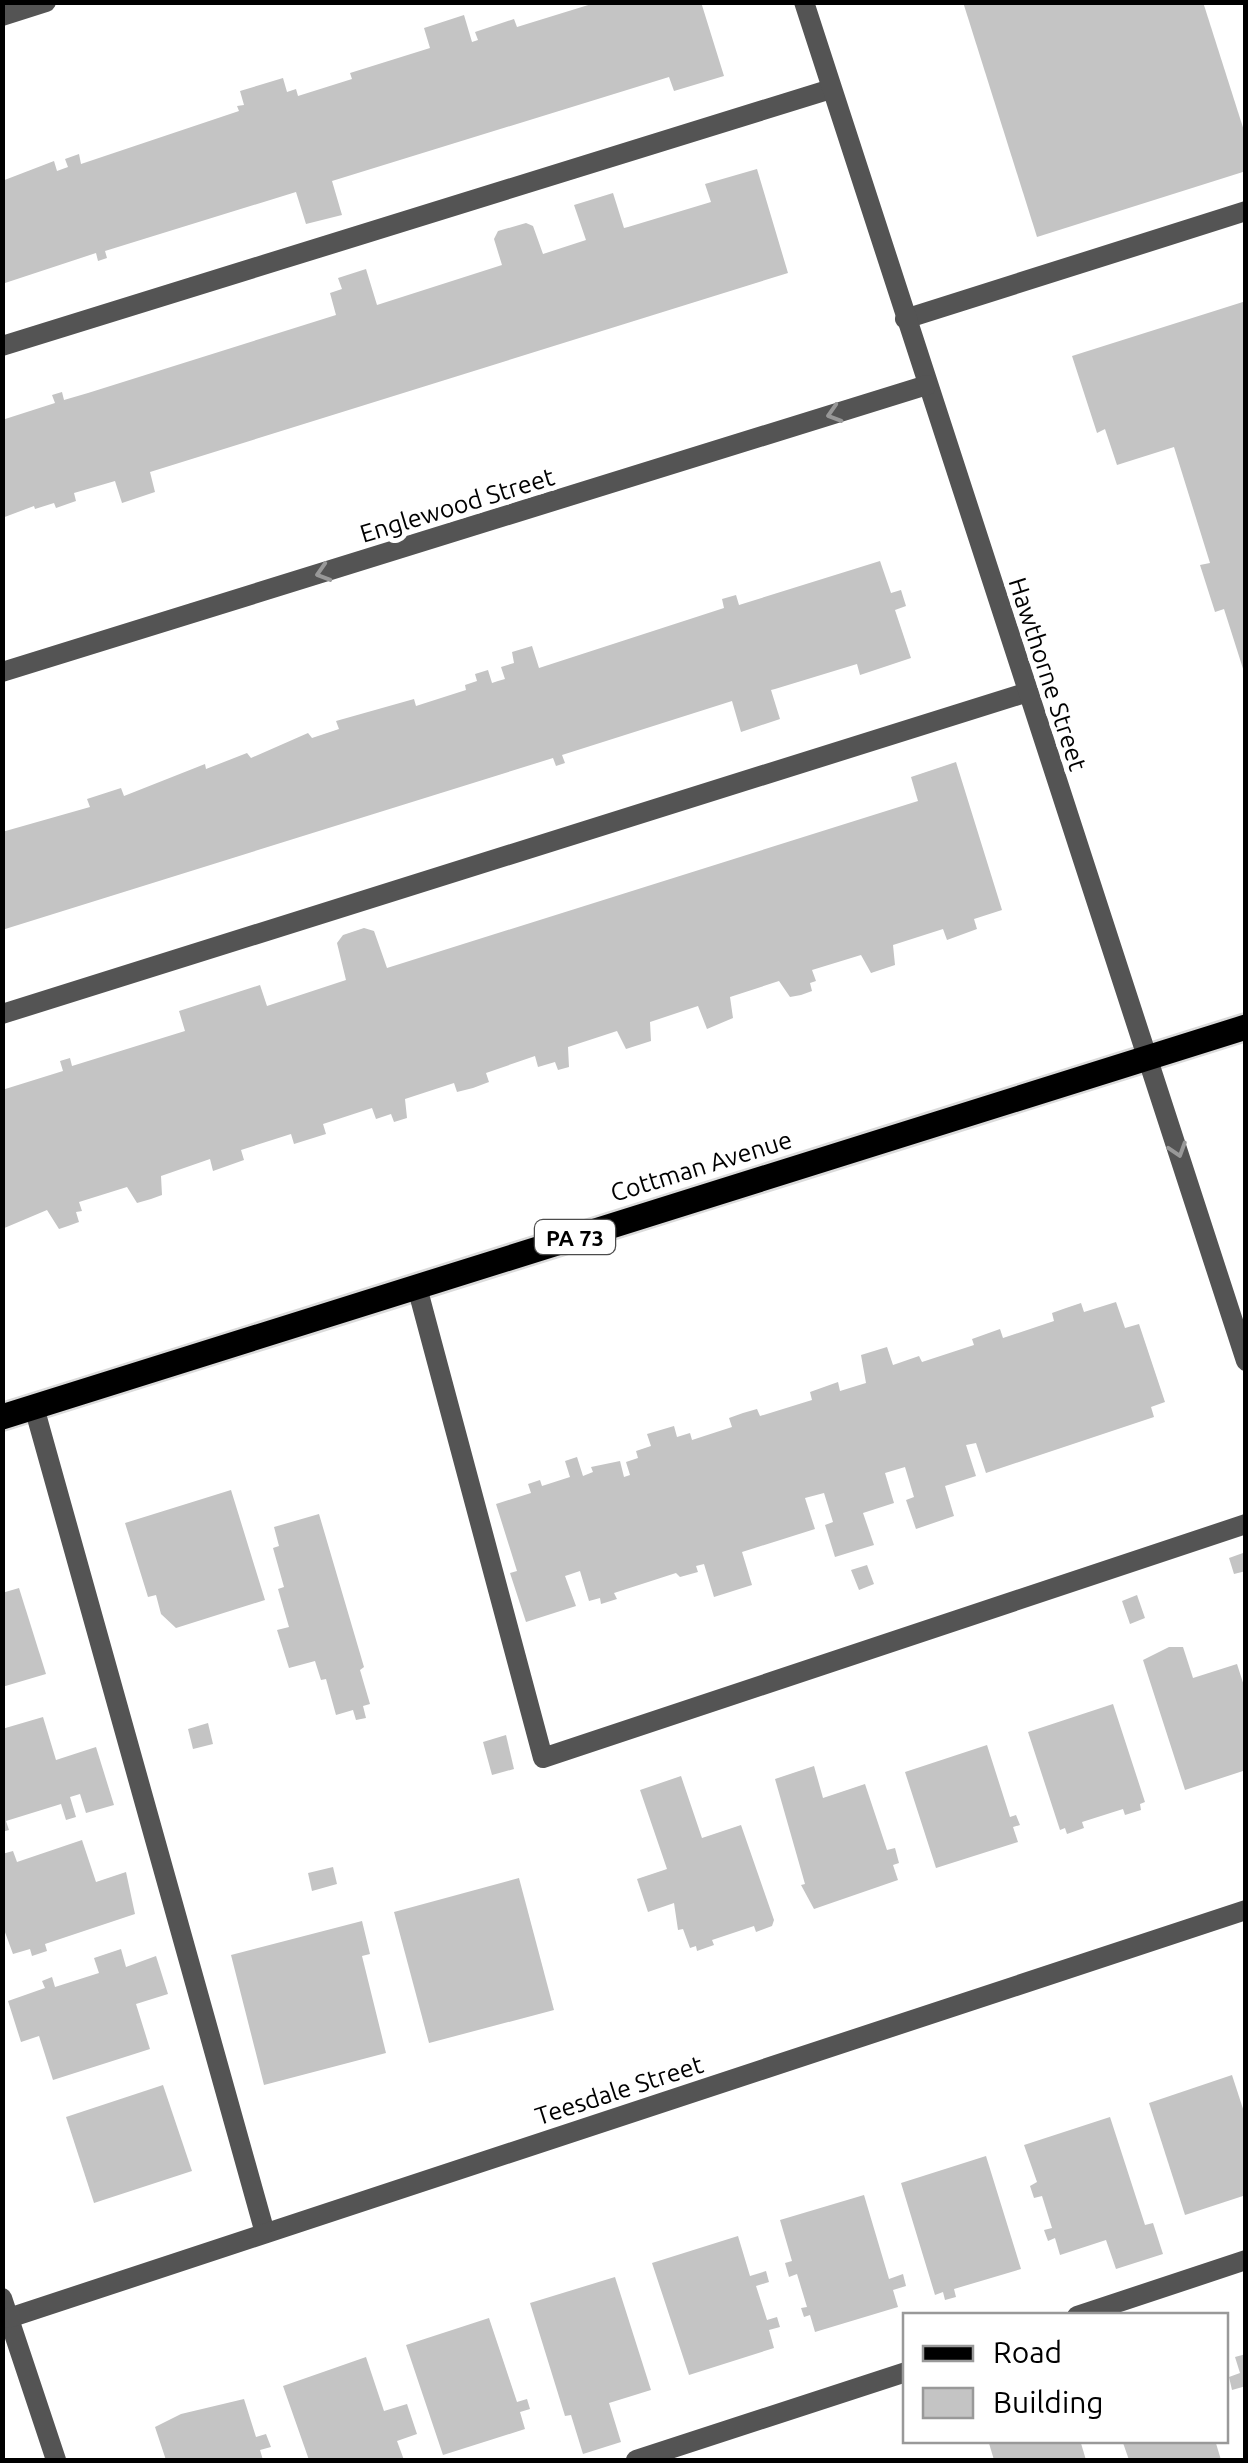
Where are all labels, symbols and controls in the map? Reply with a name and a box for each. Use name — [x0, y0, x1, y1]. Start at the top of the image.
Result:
one-way arrow — [826, 402, 843, 422]
street label: Englewood Street — [356, 462, 558, 548]
one-way arrow — [315, 561, 332, 581]
street label: Hawthorne Street — [1004, 574, 1092, 774]
street label: Cottman Avenue — [607, 1125, 795, 1207]
one-way arrow — [1166, 1141, 1186, 1158]
road number: PA 73 — [535, 1220, 615, 1254]
street label: Teesdale Street — [532, 2050, 706, 2130]
legend — [903, 2313, 1228, 2443]
text: Road — [993, 2335, 1062, 2369]
text: Building — [993, 2385, 1104, 2419]

